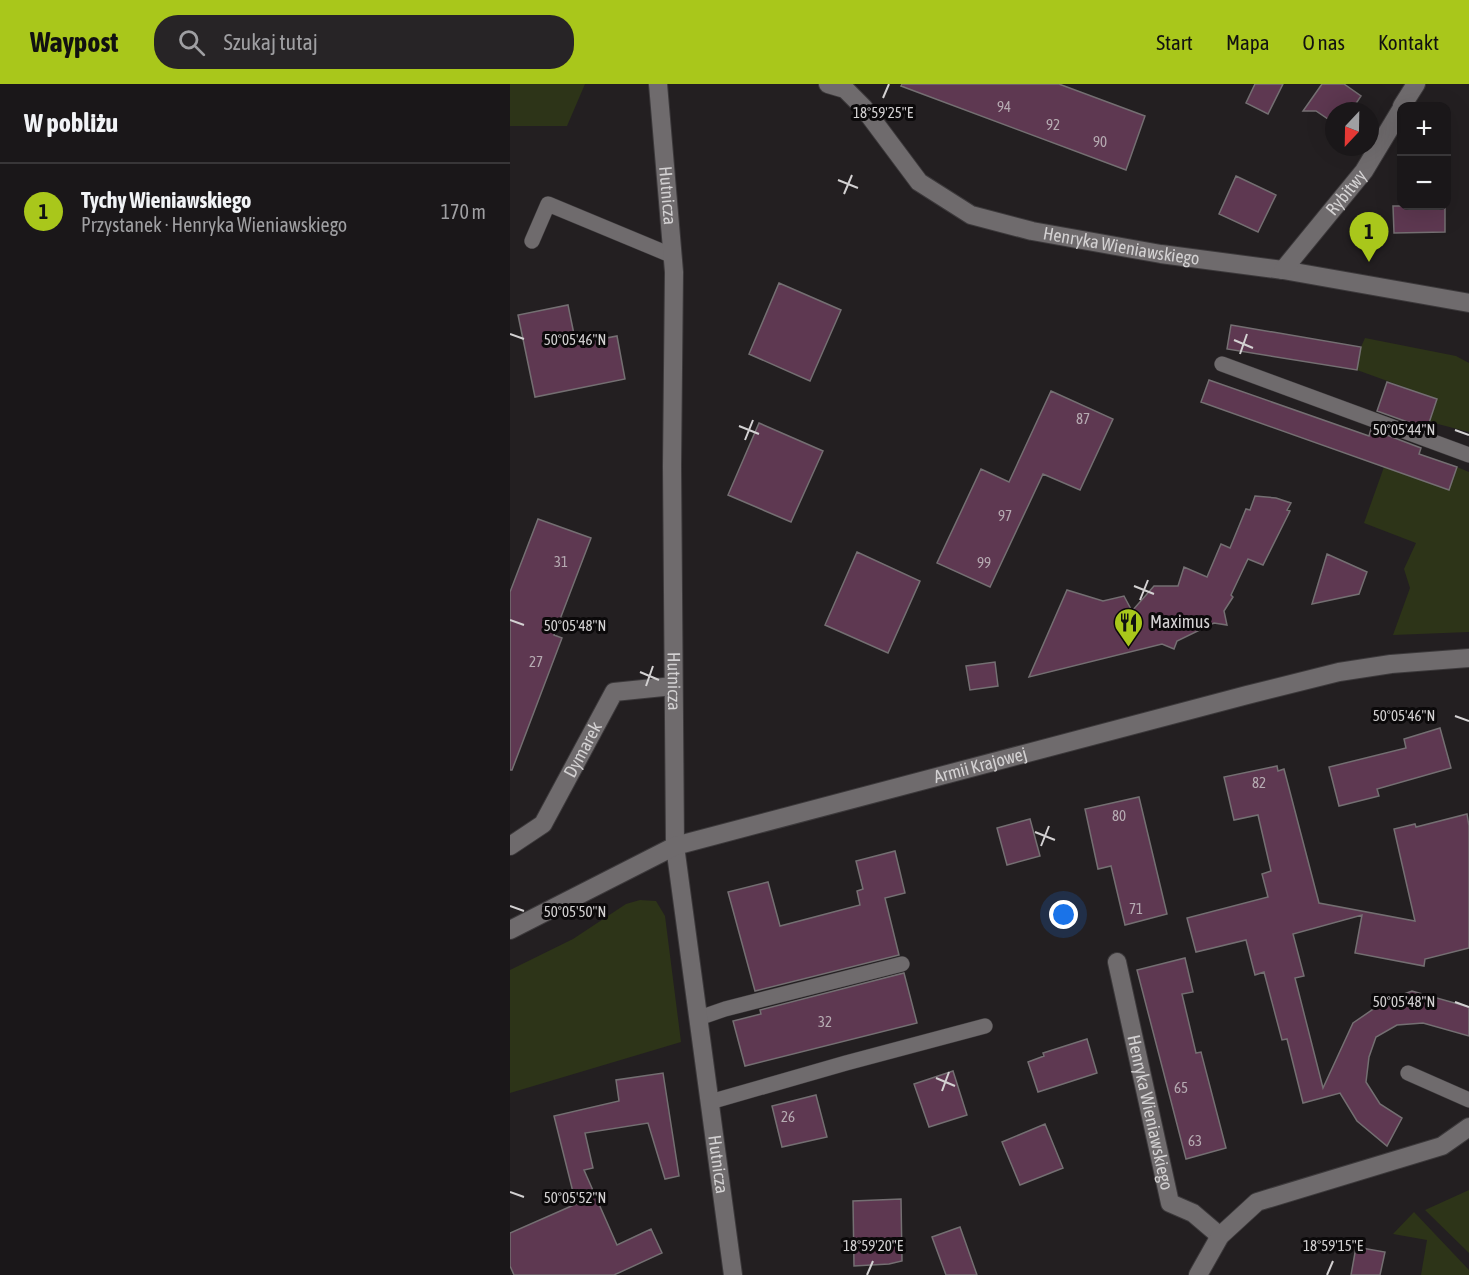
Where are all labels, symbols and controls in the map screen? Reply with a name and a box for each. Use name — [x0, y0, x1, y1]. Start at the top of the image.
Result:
search box — [154, 15, 574, 69]
text: Waypost — [30, 26, 118, 58]
icon: search — [175, 26, 208, 59]
text: Szukaj tutaj — [223, 29, 318, 55]
text: Start — [1156, 30, 1193, 54]
text: Mapa — [1226, 30, 1269, 54]
text: O nas — [1302, 30, 1345, 54]
text: Kontakt — [1378, 30, 1439, 54]
house number: 94 — [997, 98, 1011, 115]
north arrow — [1325, 102, 1379, 156]
map controls — [1397, 102, 1451, 210]
button: + — [1397, 102, 1451, 156]
text: 18°59'25"E — [853, 104, 914, 121]
text: W pobliżu — [24, 108, 118, 138]
house number: 92 — [1046, 116, 1060, 133]
house number: 90 — [1093, 133, 1107, 150]
button: − — [1397, 156, 1451, 210]
street label: Hutnicza — [655, 165, 681, 226]
street label: Rybitwy — [1321, 165, 1371, 219]
text: Tychy Wieniawskiego — [81, 187, 251, 213]
text: 1 — [39, 200, 48, 223]
text: 170 m — [441, 200, 486, 223]
pin: 1 — [1350, 212, 1388, 262]
text: Przystanek · Henryka Wieniawskiego — [81, 213, 347, 236]
street label: Henryka Wieniawskiego — [1042, 222, 1201, 269]
text: 50°05'46"N — [544, 331, 606, 348]
house number: 87 — [1076, 410, 1090, 427]
text: 50°05'44"N — [1373, 421, 1435, 438]
house number: 97 — [998, 507, 1012, 524]
house number: 31 — [554, 553, 568, 570]
house number: 99 — [977, 554, 991, 571]
restaurant icon: Maximus — [1113, 606, 1145, 648]
place label: Maximus — [1150, 611, 1210, 632]
text: 50°05'48"N — [544, 617, 606, 634]
street label: Hutnicza — [663, 652, 685, 711]
house number: 27 — [529, 653, 543, 670]
text: 50°05'46"N — [1373, 707, 1435, 724]
street label: Dymarek — [559, 718, 606, 781]
street label: Armii Krajowej — [931, 743, 1029, 787]
house number: 82 — [1252, 774, 1266, 791]
house number: 80 — [1112, 807, 1126, 824]
your location — [1049, 900, 1078, 929]
house number: 71 — [1129, 900, 1143, 917]
text: 50°05'50"N — [544, 903, 606, 920]
text: 50°05'48"N — [1373, 993, 1435, 1010]
house number: 32 — [818, 1013, 832, 1030]
street label: Henryka Wieniawskiego — [1123, 1033, 1178, 1192]
house number: 65 — [1174, 1079, 1188, 1096]
house number: 26 — [781, 1108, 795, 1125]
house number: 63 — [1188, 1132, 1202, 1149]
street label: Hutnicza — [704, 1134, 733, 1195]
text: 50°05'52"N — [544, 1189, 606, 1206]
text: 18°59'20"E — [843, 1237, 904, 1254]
text: 18°59'15"E — [1303, 1237, 1364, 1254]

